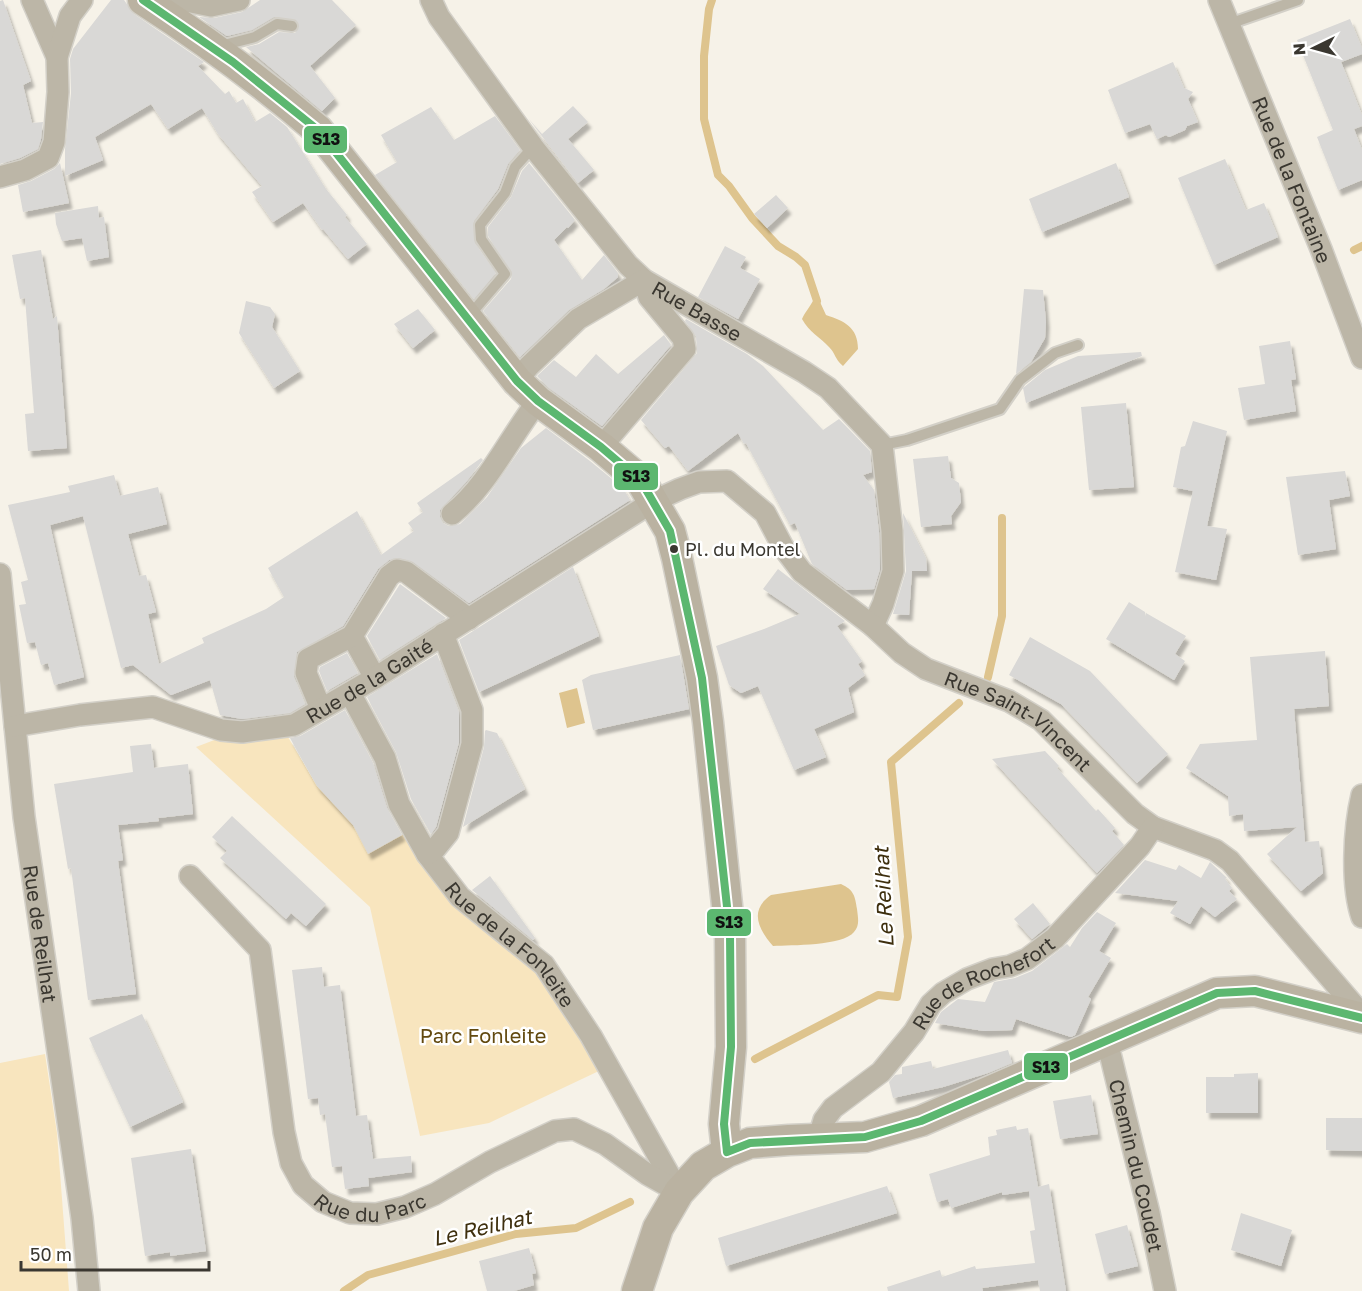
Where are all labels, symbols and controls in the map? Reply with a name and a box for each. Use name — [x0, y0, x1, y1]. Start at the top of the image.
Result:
north arrow — [1284, 18, 1344, 78]
text: N — [1289, 42, 1310, 56]
street label: Rue de la Fontaine — [1248, 93, 1337, 266]
line badge: S13 — [303, 125, 348, 154]
text: S13 — [312, 129, 341, 149]
street label: Rue Basse — [648, 275, 746, 346]
line badge: S13 — [613, 462, 659, 491]
text: S13 — [622, 466, 651, 486]
place label: Pl. du Montel — [685, 538, 801, 560]
marker: Pl. du Montel — [668, 543, 680, 555]
street label: Rue de la Gaité — [301, 633, 437, 728]
street label: Rue Saint-Vincent — [941, 665, 1097, 776]
water label: Le Reilhat — [867, 843, 899, 948]
street label: Rue de Reilhat — [19, 863, 63, 1004]
street label: Rue de la Fonleite — [440, 877, 580, 1011]
line badge: S13 — [706, 908, 752, 937]
text: S13 — [715, 912, 744, 932]
street label: Rue de Rochefort — [906, 931, 1059, 1034]
park label: Parc Fonleite — [420, 1023, 546, 1047]
line badge: S13 — [1023, 1052, 1069, 1081]
text: S13 — [1032, 1057, 1061, 1077]
street label: Chemin du Coudet — [1105, 1077, 1169, 1254]
street label: Rue du Parc — [309, 1187, 430, 1226]
water label: Le Reilhat — [430, 1202, 537, 1251]
scale bar — [21, 1234, 208, 1272]
text: 50 m — [30, 1243, 72, 1265]

